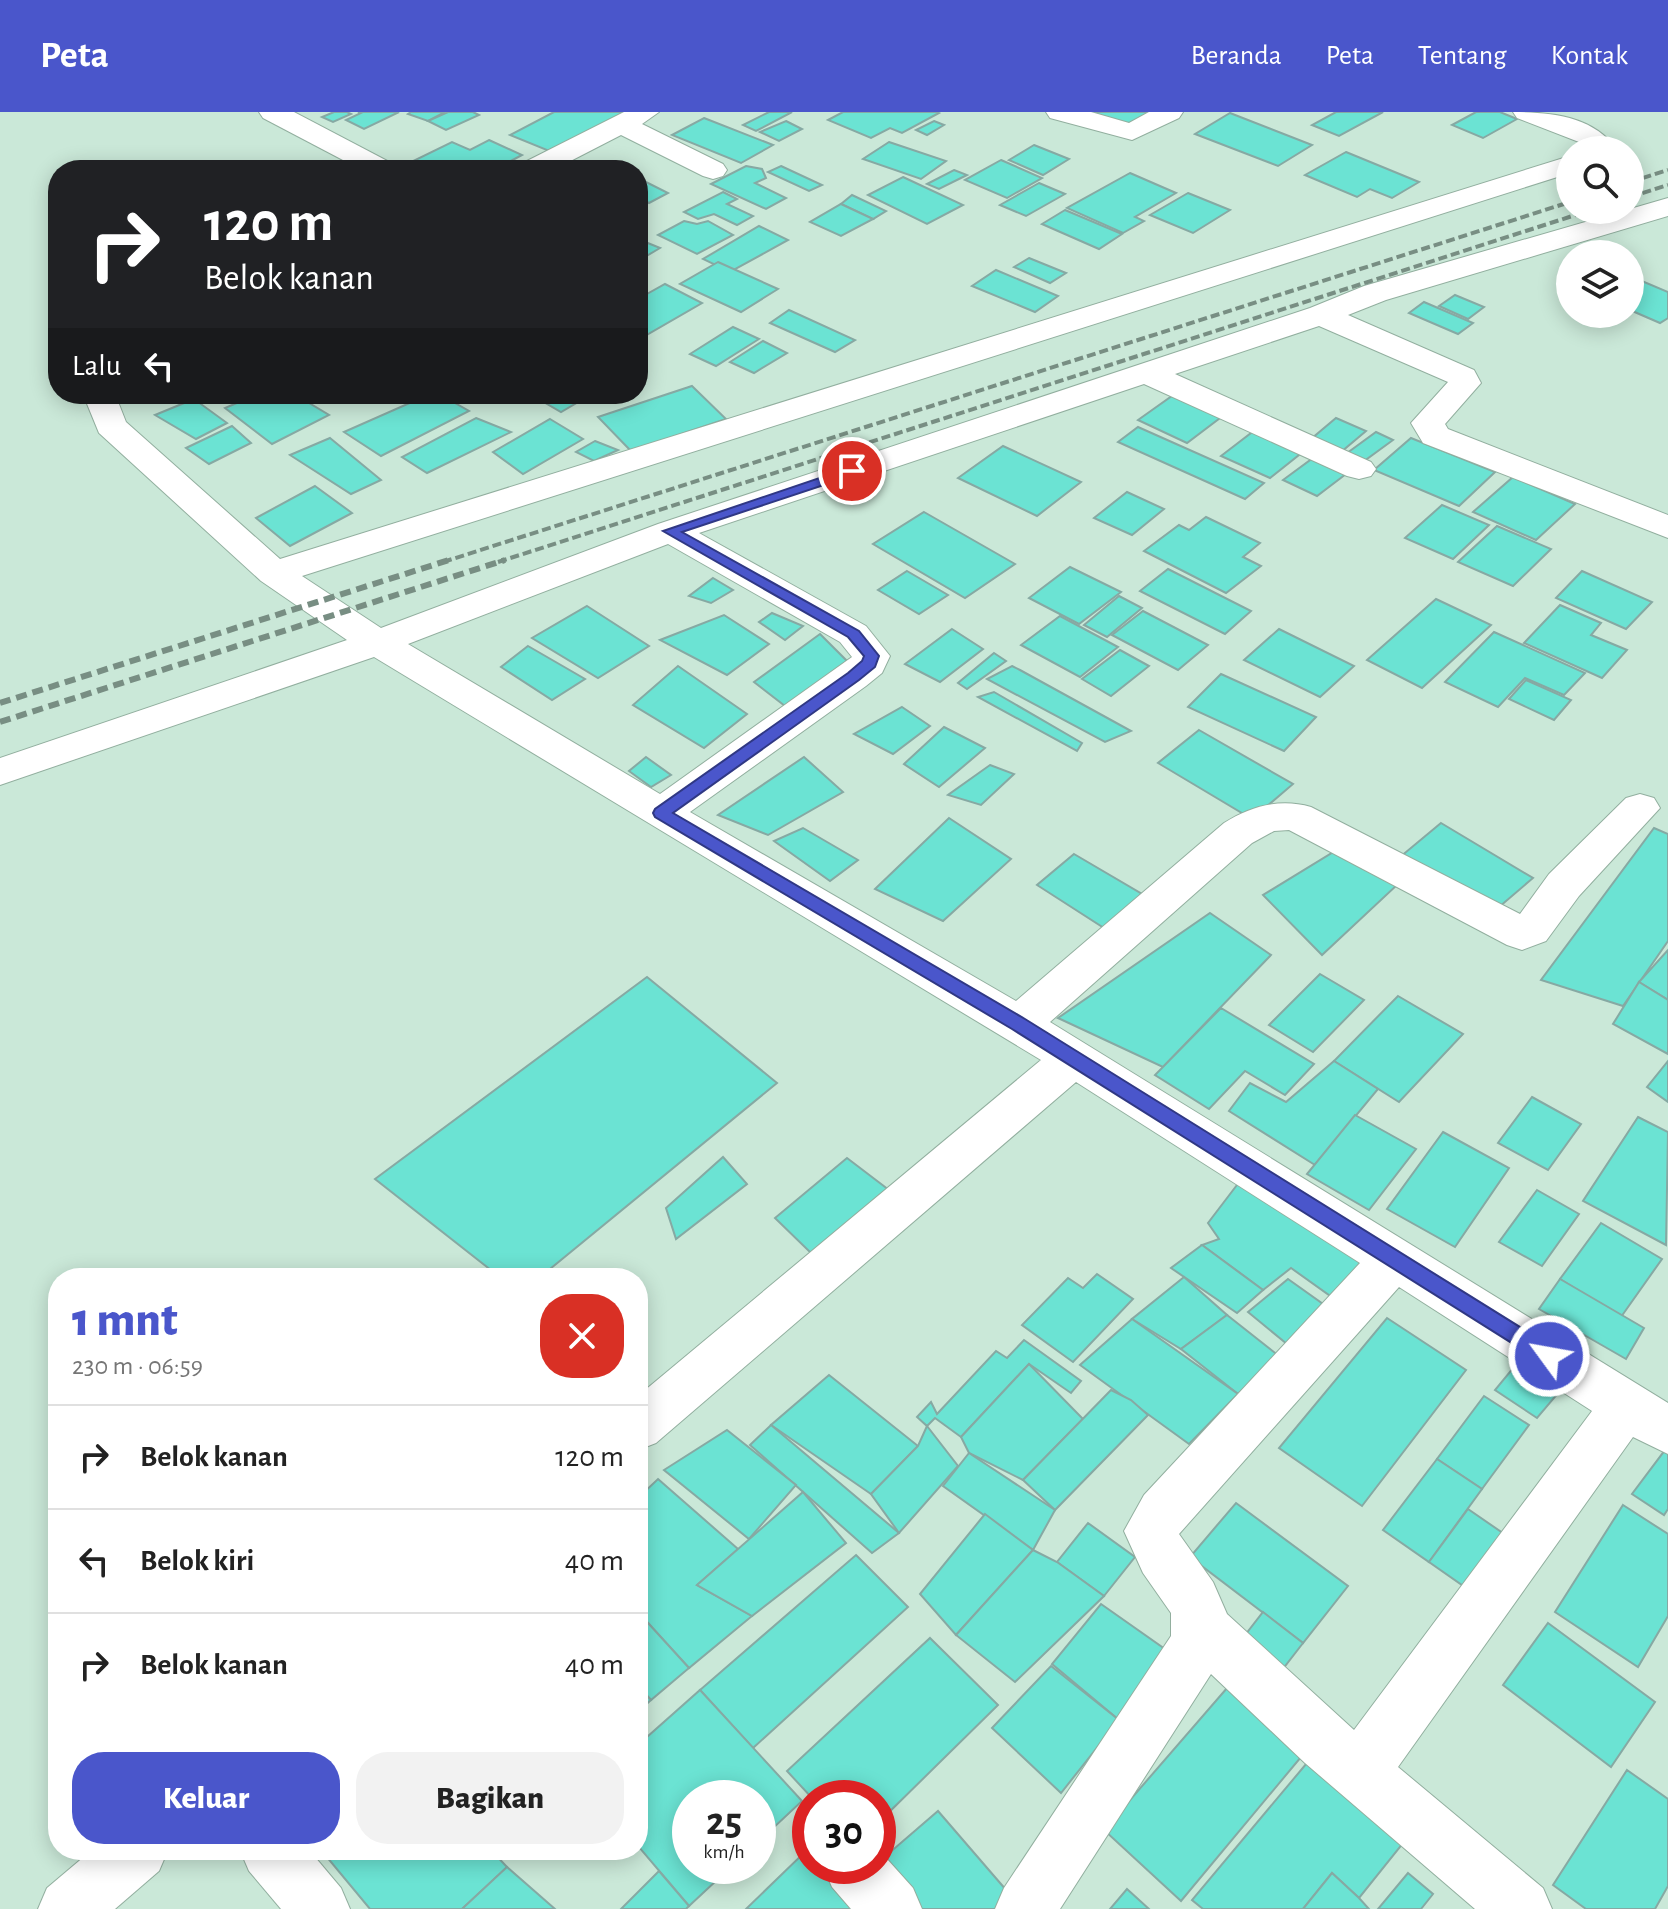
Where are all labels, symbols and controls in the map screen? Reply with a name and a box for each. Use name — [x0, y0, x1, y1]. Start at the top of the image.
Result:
text: Peta — [40, 37, 109, 75]
text: Beranda — [1191, 42, 1282, 70]
text: Peta — [1326, 42, 1374, 70]
text: Tentang — [1418, 42, 1507, 70]
text: Kontak — [1551, 42, 1628, 70]
map controls — [1556, 136, 1644, 328]
button: search — [1556, 136, 1644, 224]
icon: right — [72, 192, 176, 296]
text: 120 m — [204, 195, 333, 251]
button: layers — [1556, 240, 1644, 328]
text: Belok kanan — [204, 260, 374, 296]
icon: left — [137, 344, 181, 388]
text: Lalu — [72, 351, 121, 381]
pin — [818, 437, 886, 505]
icon: arrive — [830, 449, 874, 493]
button: close — [540, 1294, 624, 1378]
text: 1 mnt — [72, 1297, 178, 1345]
position arrow — [1507, 1314, 1591, 1398]
text: 230 m · 06:59 — [72, 1353, 203, 1379]
icon: right — [72, 1435, 116, 1479]
text: Belok kanan — [140, 1442, 288, 1472]
text: 120 m — [555, 1442, 624, 1472]
icon: left — [72, 1539, 116, 1583]
text: Belok kiri — [140, 1546, 254, 1576]
text: 40 m — [565, 1546, 624, 1576]
icon: right — [72, 1643, 116, 1687]
text: Belok kanan — [140, 1650, 288, 1680]
text: 40 m — [565, 1650, 624, 1680]
button: Keluar — [72, 1752, 340, 1844]
button: Bagikan — [356, 1752, 624, 1844]
speed limit sign: 30 — [792, 1780, 896, 1884]
text: 25 — [706, 1802, 742, 1842]
text: km/h — [703, 1842, 745, 1862]

